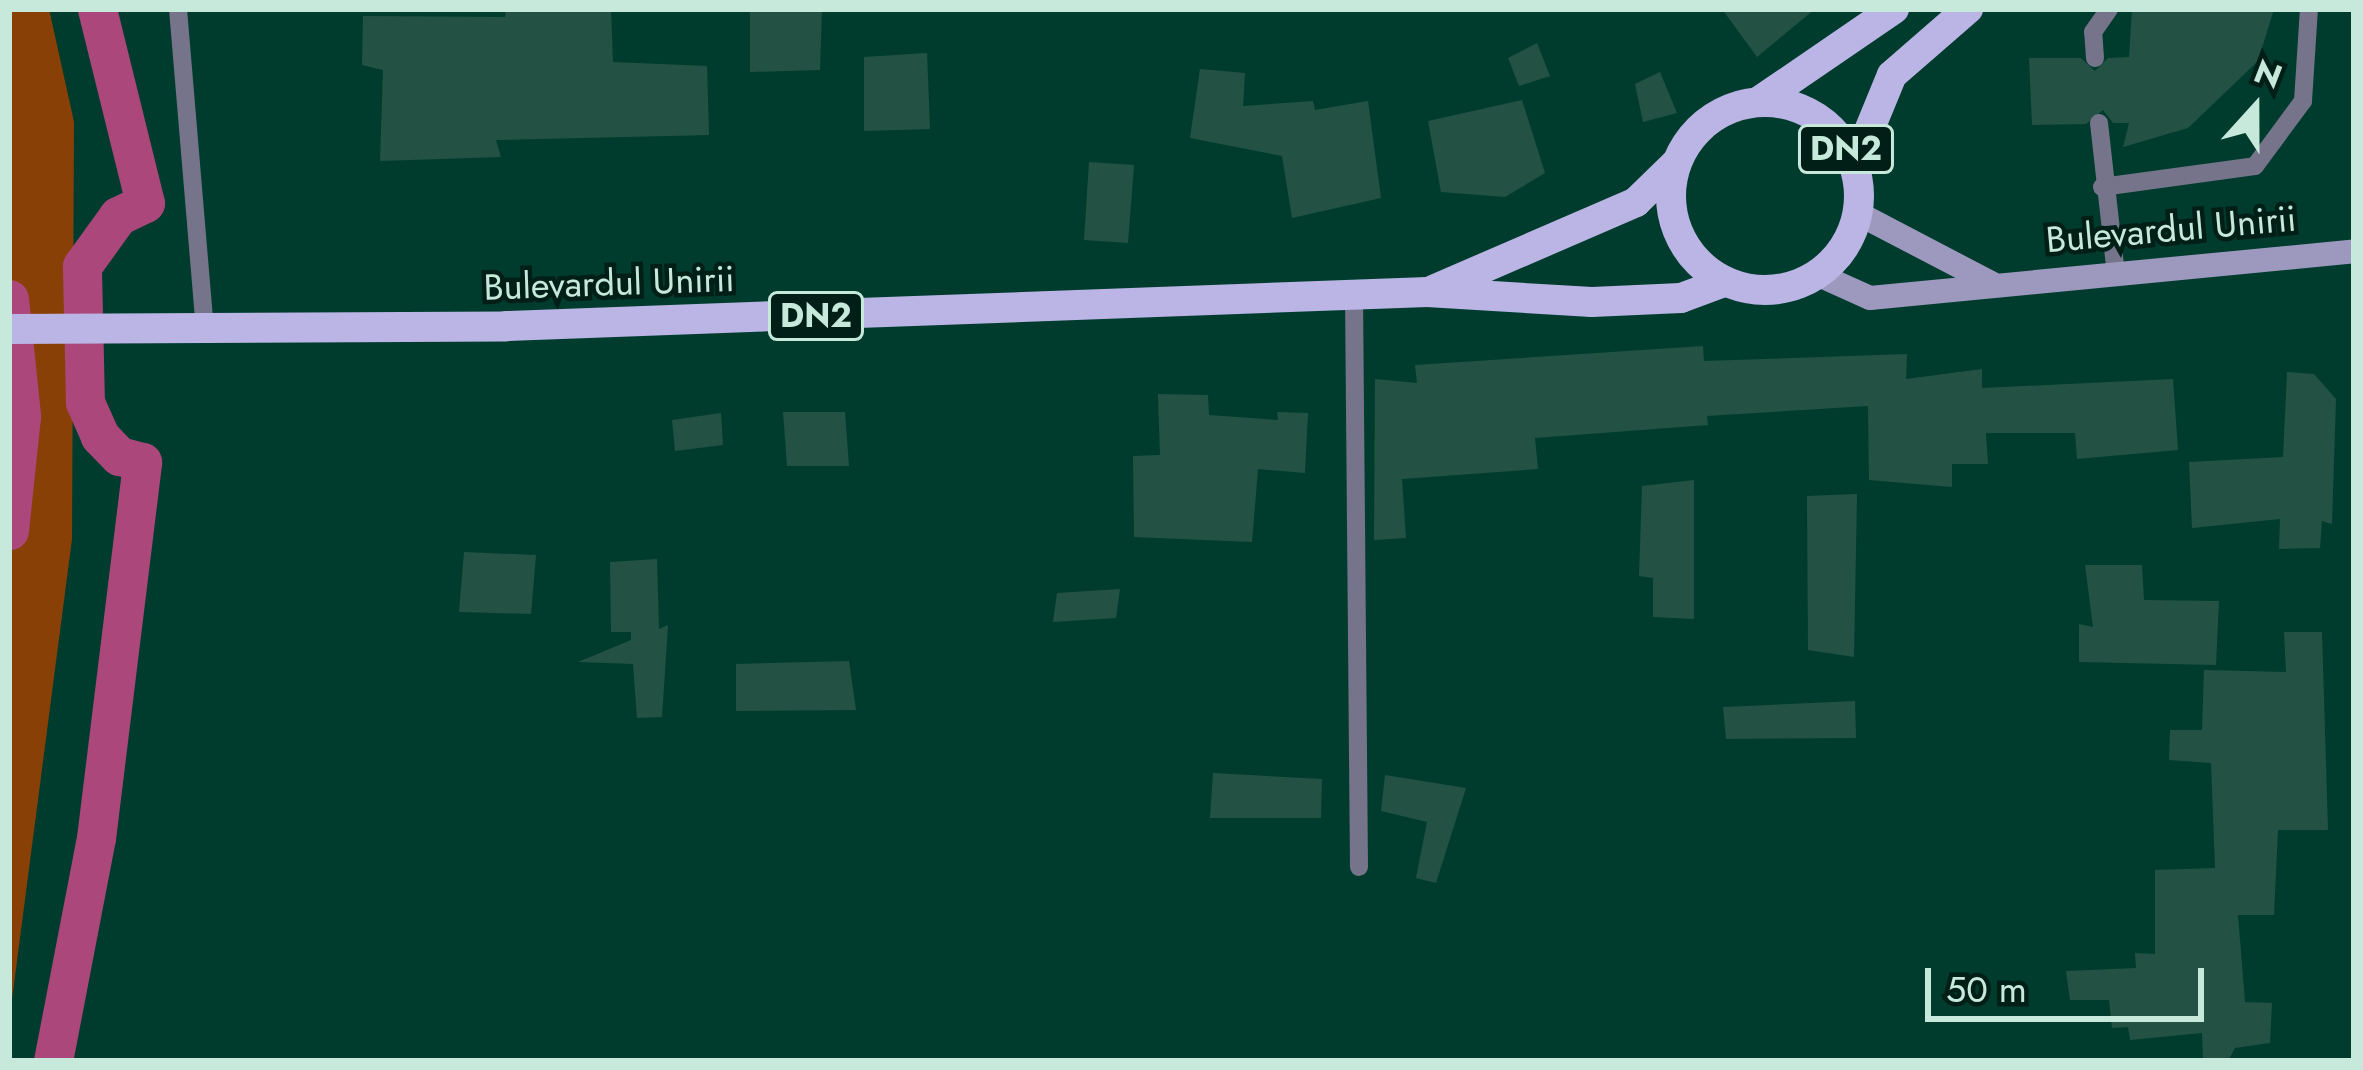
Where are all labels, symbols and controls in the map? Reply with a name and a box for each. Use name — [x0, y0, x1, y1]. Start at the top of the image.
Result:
text: N — [2247, 47, 2289, 101]
north arrow — [2195, 48, 2315, 168]
road number: DN2 — [1795, 122, 1897, 176]
street label: Bulevardul Unirii — [2044, 197, 2298, 261]
street label: Bulevardul Unirii — [483, 257, 735, 309]
road number: DN2 — [765, 289, 867, 343]
scale bar — [1931, 944, 2210, 1018]
text: 50 m — [1946, 963, 2027, 1015]

